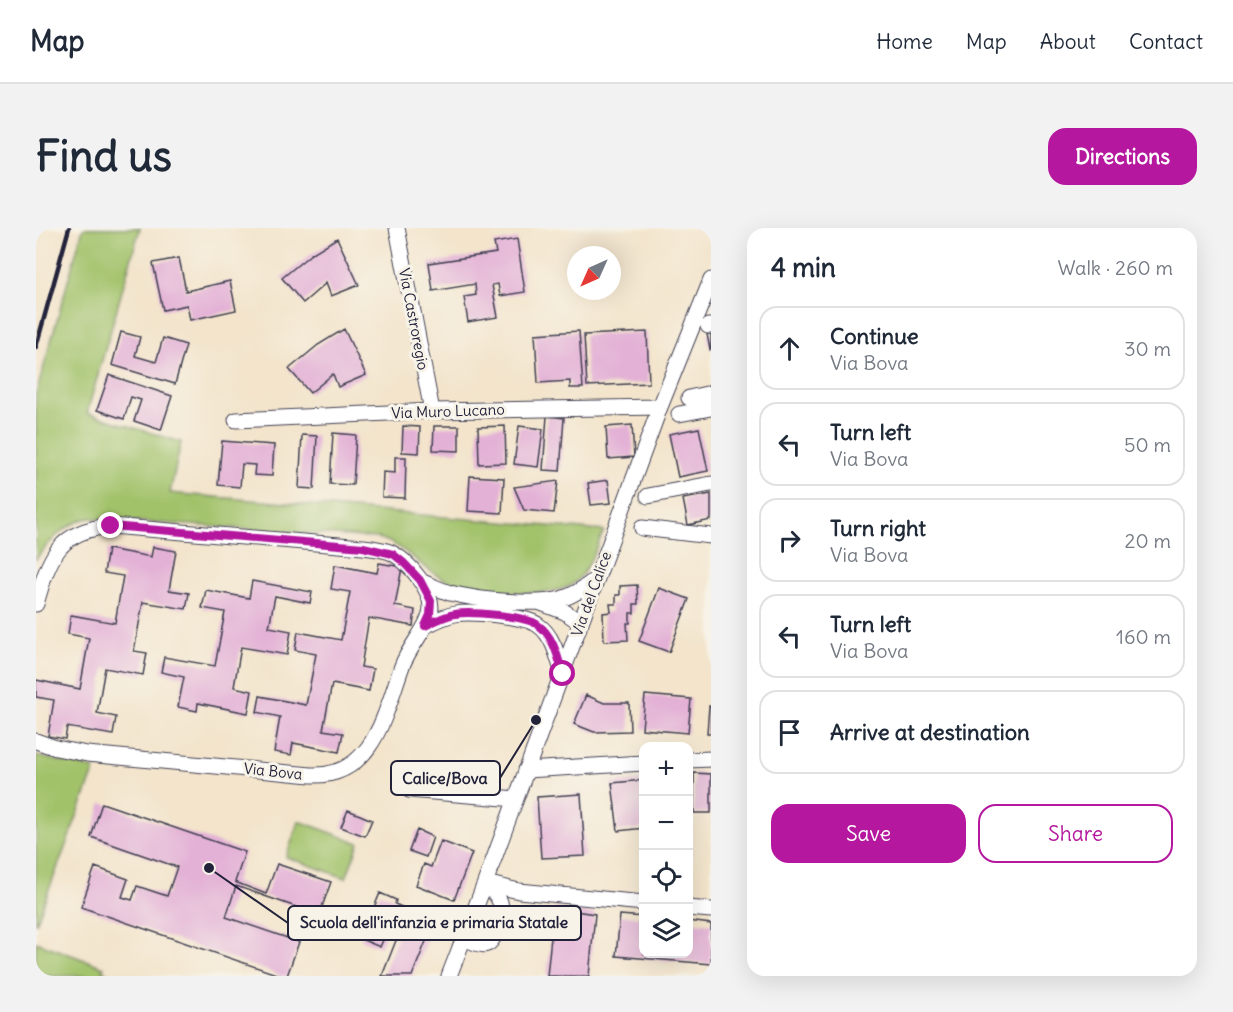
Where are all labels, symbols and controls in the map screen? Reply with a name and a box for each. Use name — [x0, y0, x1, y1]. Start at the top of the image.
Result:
text: Map — [30, 23, 84, 59]
text: Home — [876, 28, 933, 55]
text: Map — [966, 28, 1007, 55]
text: About — [1040, 28, 1096, 55]
text: Contact — [1129, 28, 1203, 55]
button: Directions — [1048, 128, 1197, 185]
text: Find us — [36, 130, 172, 182]
north arrow — [567, 246, 621, 300]
text: 4 min — [771, 251, 836, 284]
text: Walk · 260 m — [1057, 255, 1173, 280]
street label: Via Castroregio — [395, 266, 433, 372]
text: Continue — [830, 322, 919, 350]
icon: ahead — [773, 332, 806, 365]
text: 30 m — [1124, 336, 1171, 361]
text: Via Bova — [830, 350, 909, 375]
street label: Via Muro Lucano — [391, 400, 505, 422]
text: Turn left — [830, 418, 911, 446]
icon: left — [773, 428, 806, 461]
text: 50 m — [1124, 432, 1171, 457]
text: Via Bova — [830, 446, 909, 471]
route end — [97, 512, 123, 538]
text: Turn right — [830, 514, 926, 542]
icon: right — [773, 524, 806, 557]
text: 20 m — [1125, 528, 1171, 553]
text: Via Bova — [830, 542, 909, 567]
street label: Via del Calice — [567, 549, 615, 639]
text: Turn left — [830, 610, 911, 638]
icon: left — [773, 620, 806, 653]
text: 160 m — [1116, 624, 1171, 649]
text: Via Bova — [830, 638, 909, 663]
route start — [549, 660, 575, 686]
icon: arrive — [773, 716, 806, 749]
text: Arrive at destination — [830, 718, 1030, 746]
map controls — [639, 742, 693, 958]
button: + — [639, 742, 693, 796]
street label: Via Bova — [243, 758, 304, 784]
callout: Calice/Bova — [391, 761, 500, 795]
text: Calice/Bova — [402, 768, 488, 788]
button: − — [639, 796, 693, 850]
button: Save — [771, 804, 966, 863]
button: Share — [978, 804, 1173, 863]
button: locate — [639, 850, 693, 904]
button: layers — [639, 904, 693, 958]
callout: Scuola dell'infanzia e primaria Statale — [288, 906, 581, 940]
text: Scuola dell'infanzia e primaria Statale — [300, 912, 568, 933]

